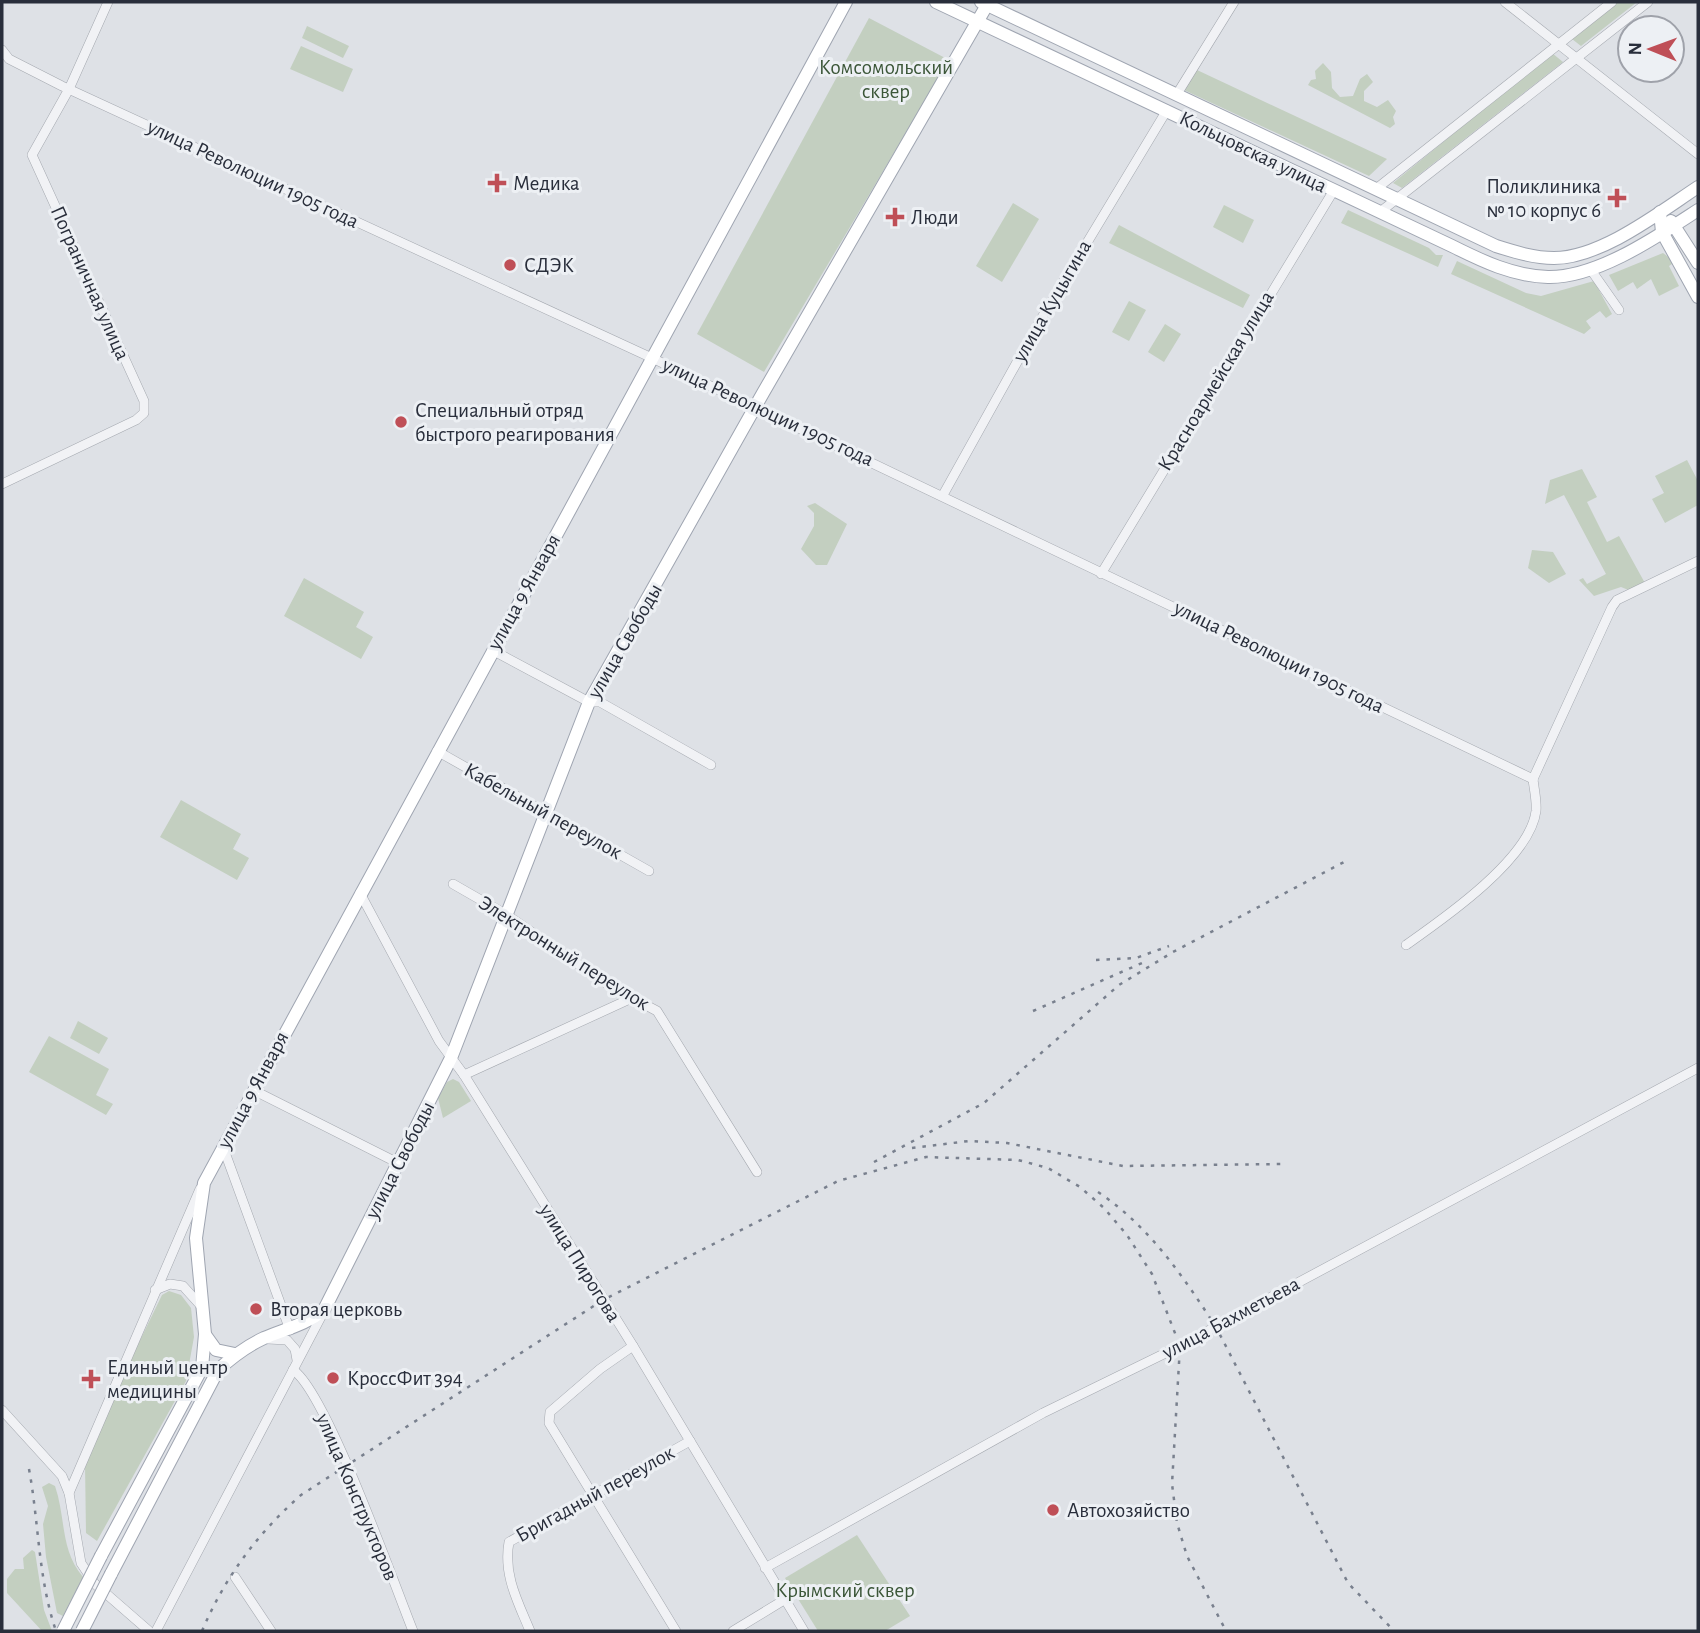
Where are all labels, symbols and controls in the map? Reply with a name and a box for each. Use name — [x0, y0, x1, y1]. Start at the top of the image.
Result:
north arrow — [1616, 14, 1686, 84]
text: N — [1626, 42, 1645, 56]
park label: Комсомольский сквер — [819, 57, 953, 102]
street label: Кольцовская улица — [1176, 107, 1330, 197]
street label: улица Революции 1905 года — [143, 115, 362, 232]
marker: Медика — [487, 173, 507, 193]
place label: Медика — [513, 173, 580, 194]
place label: Поликлиника № 10 корпус 6 — [1486, 176, 1601, 221]
marker: Поликлиника № 10 корпус 6 — [1607, 188, 1627, 208]
street label: Пограничная улица — [47, 203, 134, 364]
marker: Люди — [885, 207, 905, 227]
place label: Люди — [911, 207, 959, 228]
street label: улица Куцыгина — [1008, 236, 1096, 366]
place label: СДЭК — [524, 255, 574, 276]
marker: СДЭК — [502, 257, 518, 273]
street label: Красноармейская улица — [1154, 287, 1278, 475]
street label: улица Революции 1905 года — [658, 353, 877, 470]
place label: Специальный отряд быстрого реагирования — [415, 400, 615, 445]
marker: Специальный отряд быстрого реагирования — [393, 414, 409, 430]
street label: улица 9 Января — [483, 531, 564, 654]
street label: улица Свободы — [583, 580, 666, 703]
street label: улица Революции 1905 года — [1170, 597, 1388, 717]
street label: Кабельный переулок — [461, 759, 626, 863]
street label: Электронный переулок — [475, 892, 654, 1014]
street label: улица 9 Января — [213, 1028, 293, 1153]
street label: улица Свободы — [361, 1098, 439, 1223]
street label: улица Пирогова — [535, 1199, 625, 1326]
street label: улица Бахметьева — [1158, 1273, 1304, 1364]
place label: Вторая церковь — [270, 1299, 402, 1320]
marker: Вторая церковь — [248, 1301, 264, 1317]
place label: Единый центр медицины — [107, 1357, 228, 1402]
place label: КроссФит 394 — [347, 1368, 463, 1389]
marker: Единый центр медицины — [81, 1369, 101, 1389]
marker: КроссФит 394 — [325, 1370, 341, 1386]
street label: улица Конструкторов — [312, 1409, 402, 1584]
street label: Бригадный переулок — [512, 1442, 678, 1546]
place label: Автохозяйство — [1067, 1500, 1190, 1521]
marker: Автохозяйство — [1045, 1502, 1061, 1518]
park label: Крымский сквер — [775, 1580, 915, 1601]

